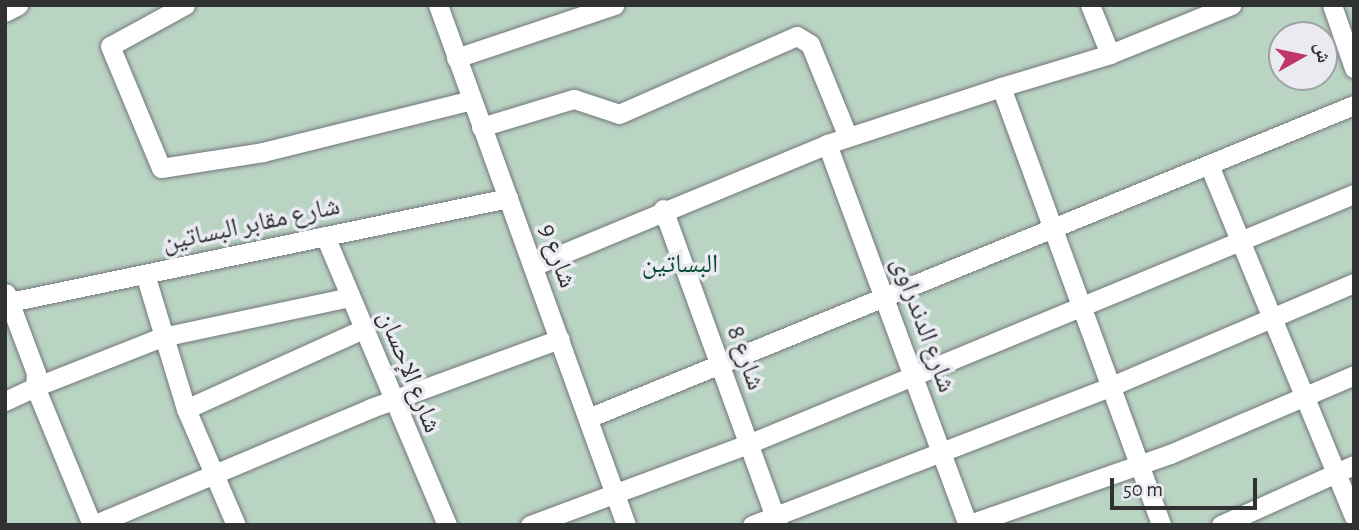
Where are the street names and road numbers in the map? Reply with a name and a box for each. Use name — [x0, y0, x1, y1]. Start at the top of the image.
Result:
street label: شارع مقابر البساتين — [159, 191, 343, 259]
street label: شارع 9 — [531, 220, 583, 292]
street label: شارع الدندراوى — [884, 253, 962, 397]
street label: شارع الإحسان — [370, 306, 448, 438]
street label: شارع 8 — [719, 322, 771, 394]

